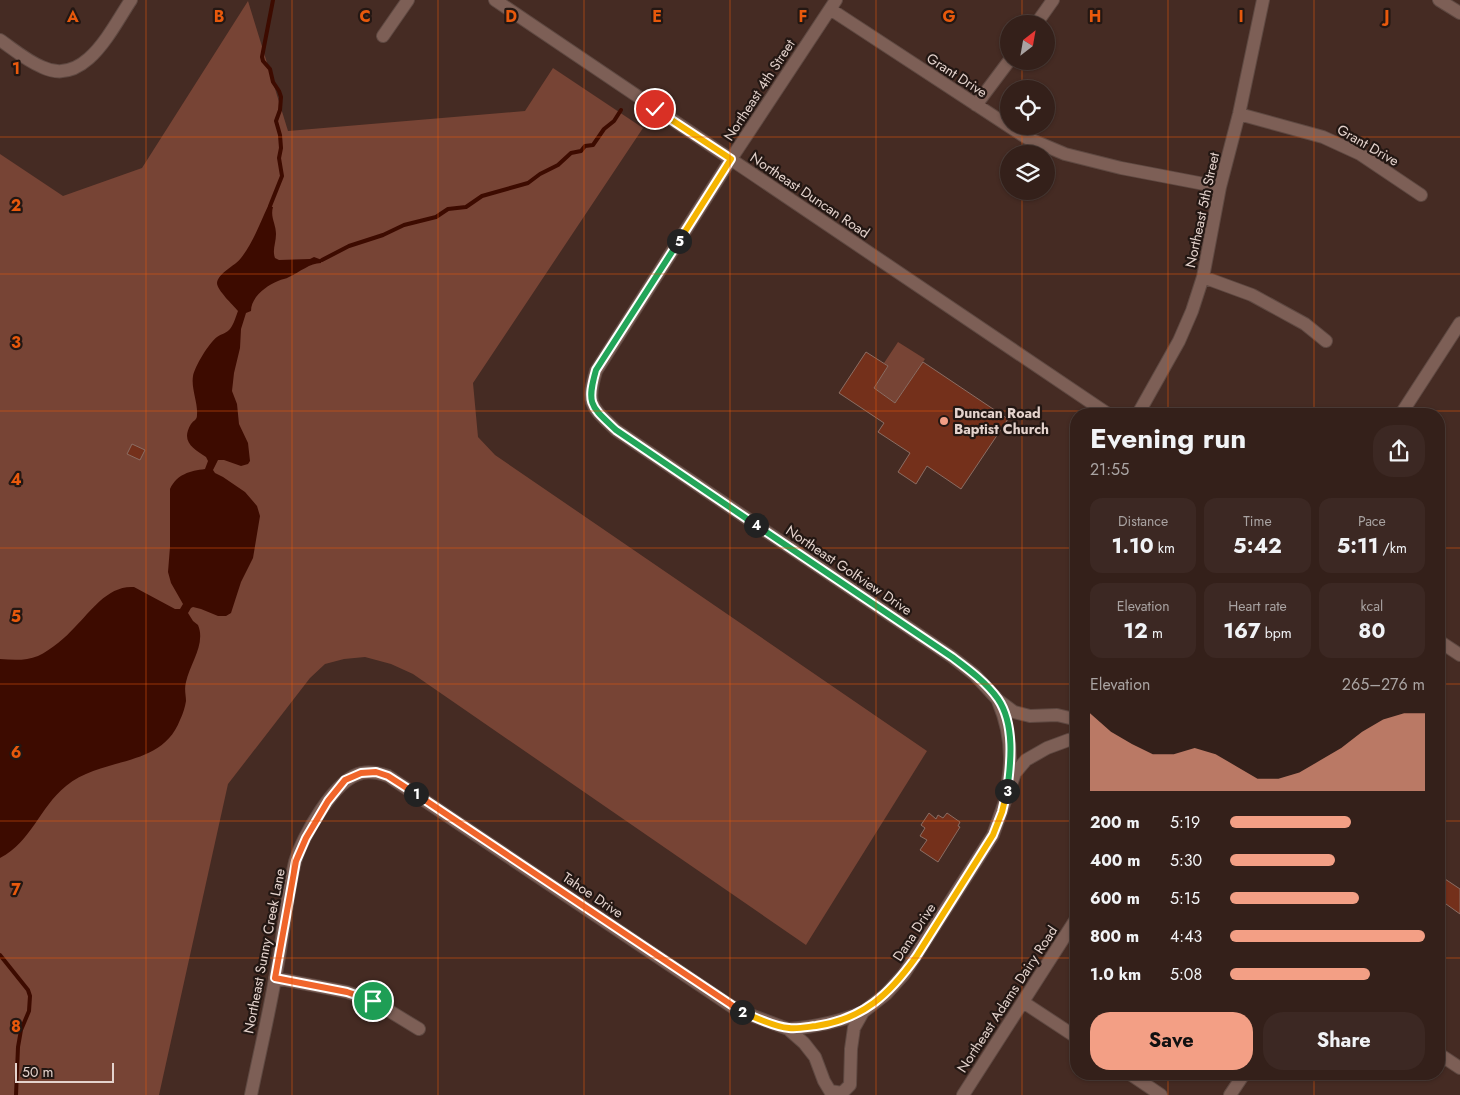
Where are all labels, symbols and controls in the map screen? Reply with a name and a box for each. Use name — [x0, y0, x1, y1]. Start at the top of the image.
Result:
text: A — [66, 5, 79, 28]
text: B — [214, 5, 224, 28]
text: C — [359, 5, 371, 28]
text: D — [505, 5, 517, 28]
text: E — [652, 5, 662, 28]
text: F — [799, 5, 807, 28]
text: G — [942, 5, 956, 28]
text: H — [1089, 5, 1101, 28]
text: I — [1238, 5, 1244, 28]
text: J — [1381, 5, 1390, 28]
north arrow — [1000, 15, 1055, 70]
map controls — [1000, 15, 1055, 200]
street label: Northeast 4th Street — [719, 35, 800, 145]
street label: Grant Drive — [923, 48, 991, 102]
text: 1 — [12, 57, 20, 80]
button: locate — [1000, 80, 1055, 135]
pin — [634, 88, 676, 130]
icon: check — [641, 95, 669, 123]
street label: Grant Drive — [1333, 119, 1403, 171]
button: layers — [1000, 145, 1055, 200]
street label: Northeast Duncan Road — [746, 147, 874, 243]
street label: Northeast 5th Street — [1180, 150, 1224, 269]
text: 2 — [11, 194, 21, 217]
pin: 5 — [666, 228, 692, 254]
text: 5 — [675, 231, 684, 251]
text: 3 — [11, 331, 21, 354]
place label: Duncan Road Baptist Church — [954, 403, 1049, 439]
marker: Duncan Road Baptist Church — [938, 415, 950, 427]
text: Evening run — [1090, 418, 1246, 459]
button: share — [1373, 425, 1425, 477]
text: 21:55 — [1090, 458, 1129, 481]
text: 4 — [10, 468, 22, 491]
text: Distance — [1118, 511, 1168, 531]
text: Time — [1243, 511, 1272, 531]
text: Pace — [1358, 511, 1386, 531]
pin: 4 — [744, 512, 768, 538]
text: 4 — [752, 515, 761, 535]
street label: Northeast Golfview Drive — [782, 520, 916, 620]
text: 1.10 — [1112, 531, 1154, 561]
text: 5:42 — [1233, 531, 1282, 561]
text: 5:11 — [1337, 531, 1378, 561]
text: km — [1154, 538, 1175, 558]
text: /km — [1378, 538, 1407, 558]
text: Elevation — [1117, 596, 1170, 616]
text: Heart rate — [1228, 596, 1287, 616]
text: kcal — [1361, 596, 1383, 616]
text: 5 — [11, 605, 21, 628]
text: 12 — [1123, 616, 1148, 646]
text: 167 — [1223, 616, 1261, 646]
text: 80 — [1358, 616, 1385, 646]
text: m — [1148, 623, 1163, 643]
text: bpm — [1261, 623, 1292, 643]
text: Elevation — [1090, 673, 1150, 696]
text: 265–276 m — [1342, 673, 1425, 696]
text: 6 — [11, 741, 21, 764]
pin: 3 — [994, 778, 1020, 804]
text: 3 — [1003, 781, 1012, 801]
pin: 1 — [404, 782, 428, 806]
text: 1 — [413, 784, 420, 804]
text: 200 m — [1090, 811, 1140, 834]
text: 5:19 — [1170, 811, 1200, 834]
text: 400 m — [1090, 849, 1140, 872]
text: 5:30 — [1170, 849, 1202, 872]
street label: Northeast Sunny Creek Lane — [238, 867, 290, 1035]
street label: Tahoe Drive — [559, 867, 627, 923]
text: 7 — [11, 878, 21, 901]
text: 600 m — [1090, 887, 1140, 910]
text: 5:15 — [1170, 887, 1200, 910]
street label: Dana Drive — [888, 899, 940, 965]
street label: Northeast Adams Dairy Road — [952, 922, 1062, 1076]
text: 800 m — [1090, 925, 1139, 948]
text: 4:43 — [1170, 925, 1202, 948]
text: 1.0 km — [1090, 963, 1141, 986]
text: 5:08 — [1170, 963, 1202, 986]
pin — [352, 980, 394, 1022]
icon: arrive — [359, 987, 387, 1015]
pin: 2 — [730, 1000, 754, 1024]
text: 2 — [738, 1002, 747, 1022]
button: Save — [1090, 1012, 1253, 1070]
button: Share — [1263, 1012, 1425, 1070]
text: 8 — [11, 1015, 21, 1038]
scale bar — [15, 1060, 114, 1083]
text: 50 m — [22, 1062, 53, 1082]

